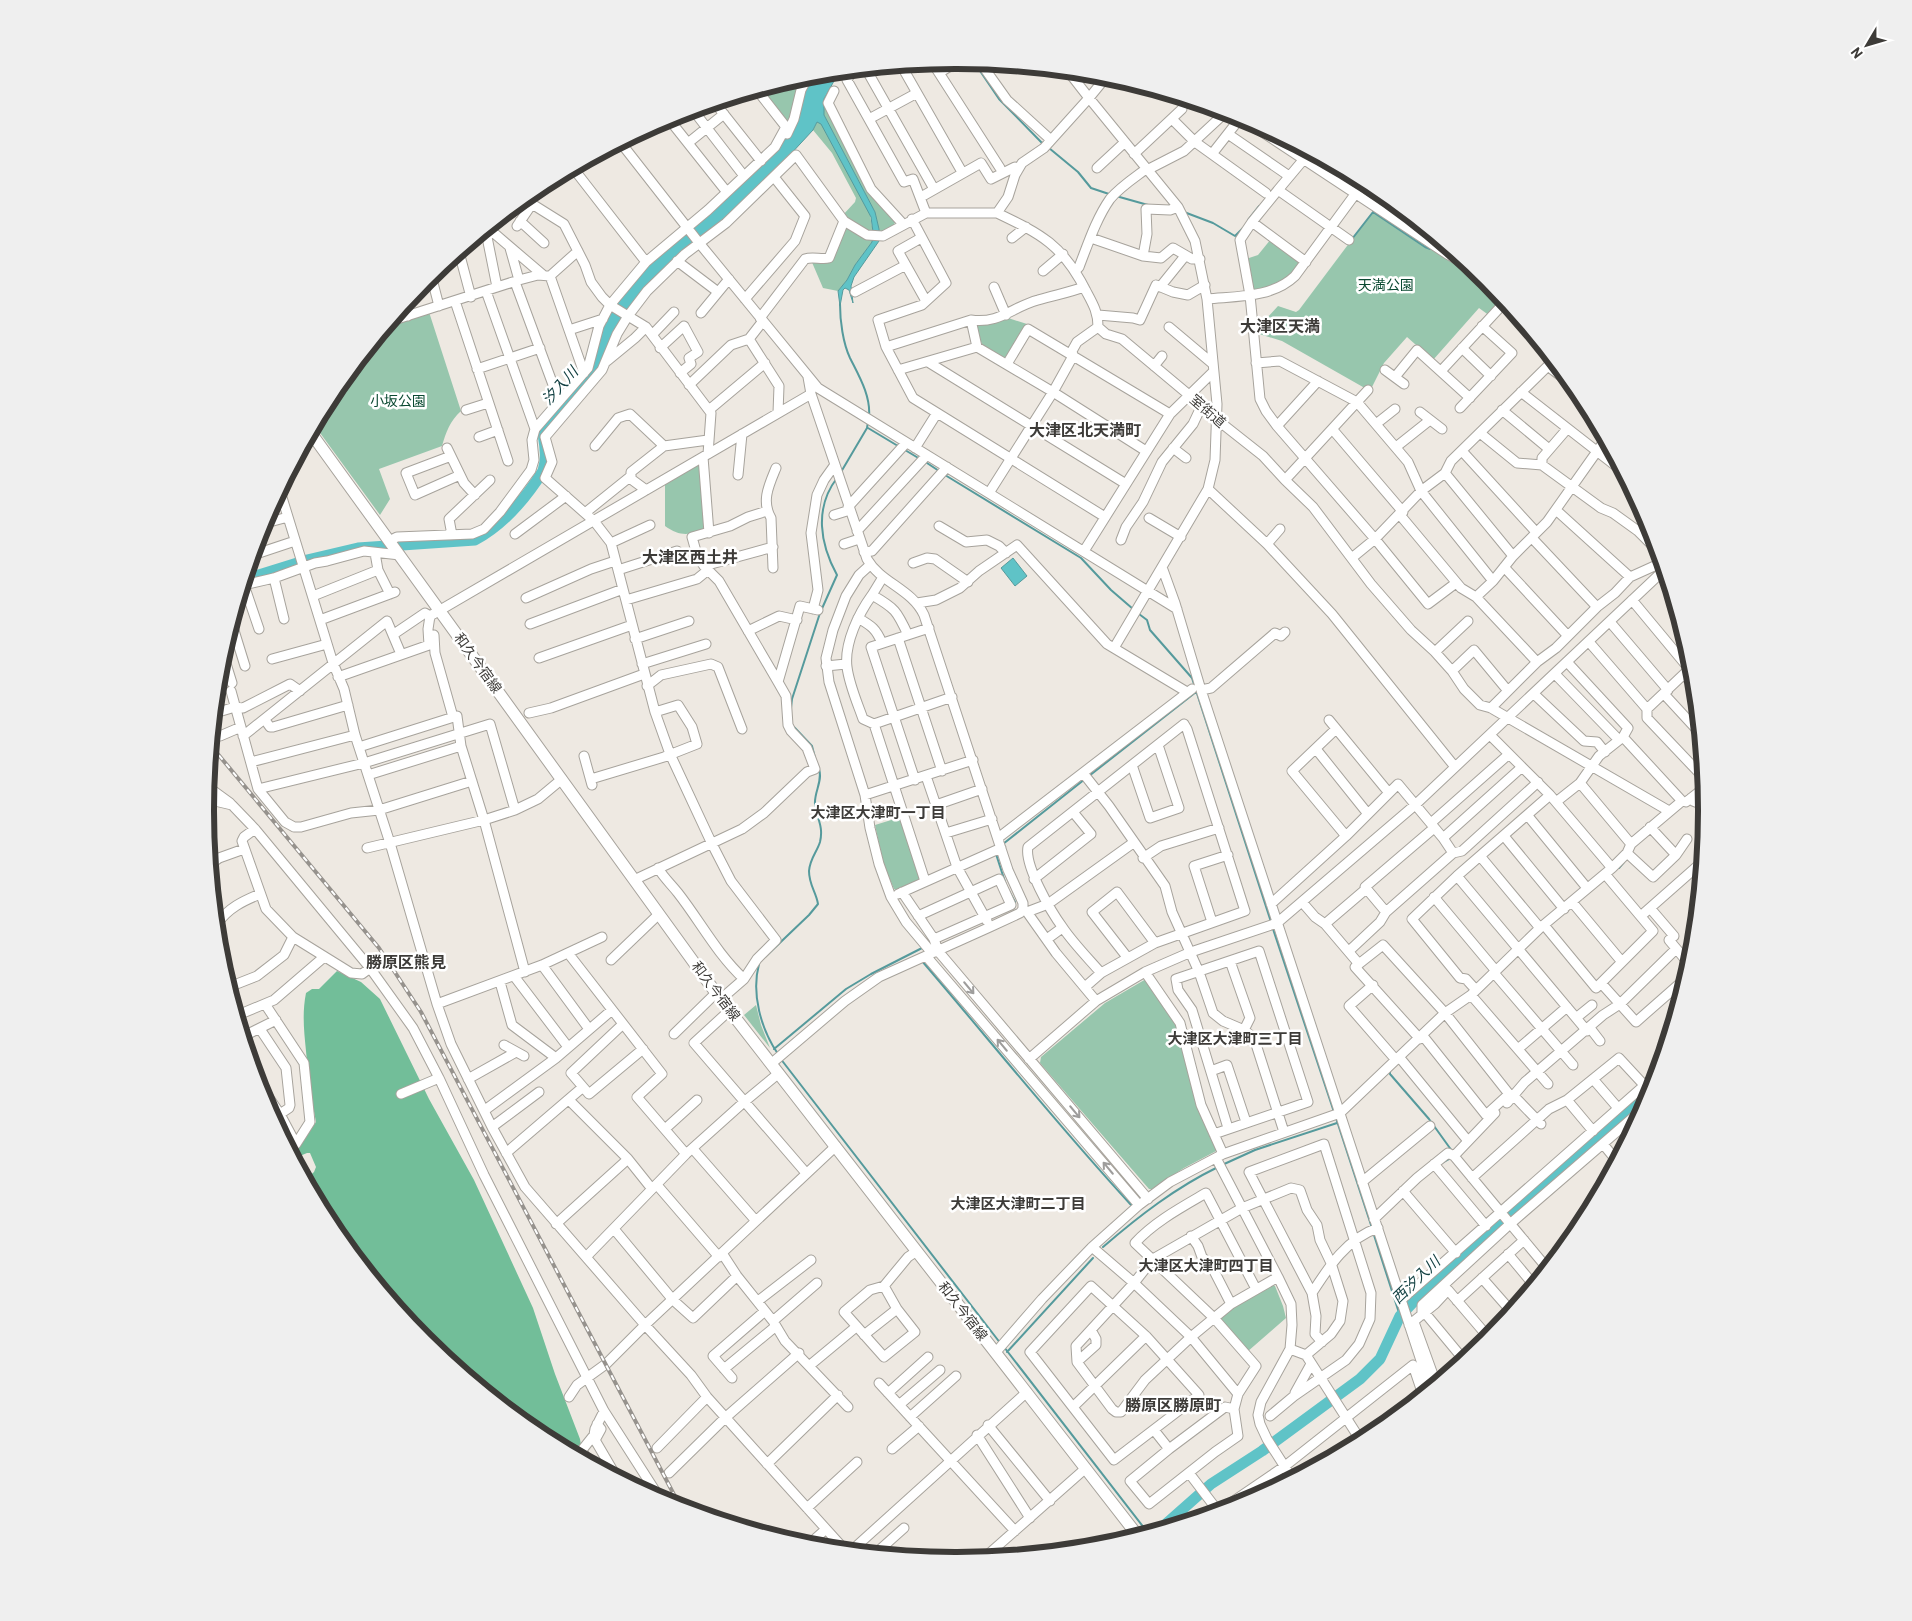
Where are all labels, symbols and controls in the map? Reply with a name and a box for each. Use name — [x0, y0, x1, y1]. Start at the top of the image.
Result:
north arrow — [1842, 20, 1892, 70]
text: N — [1847, 44, 1866, 62]
park label: 天満公園 — [1358, 276, 1414, 293]
district label: 大津区天満 — [1240, 316, 1320, 335]
water label: 汐入川 — [538, 361, 582, 408]
street label: 室街道 — [1187, 390, 1230, 431]
park label: 小坂公園 — [370, 392, 426, 409]
district label: 大津区北天満町 — [1029, 420, 1141, 439]
district label: 大津区西土井 — [642, 547, 738, 566]
street label: 和久今宿線 — [451, 629, 506, 696]
district label: 大津区大津町一丁目 — [810, 803, 946, 821]
district label: 勝原区熊見 — [366, 952, 446, 971]
street label: 和久今宿線 — [689, 958, 744, 1024]
one-way arrow — [964, 982, 975, 995]
district label: 大津区大津町三丁目 — [1167, 1029, 1303, 1047]
one-way arrow — [997, 1038, 1008, 1051]
one-way arrow — [1069, 1106, 1080, 1119]
one-way arrow — [1102, 1162, 1113, 1175]
district label: 大津区大津町二丁目 — [950, 1194, 1086, 1212]
water label: 西汐入川 — [1387, 1251, 1445, 1307]
district label: 大津区大津町四丁目 — [1138, 1256, 1274, 1274]
street label: 和久今宿線 — [935, 1278, 992, 1344]
district label: 勝原区勝原町 — [1125, 1395, 1221, 1414]

